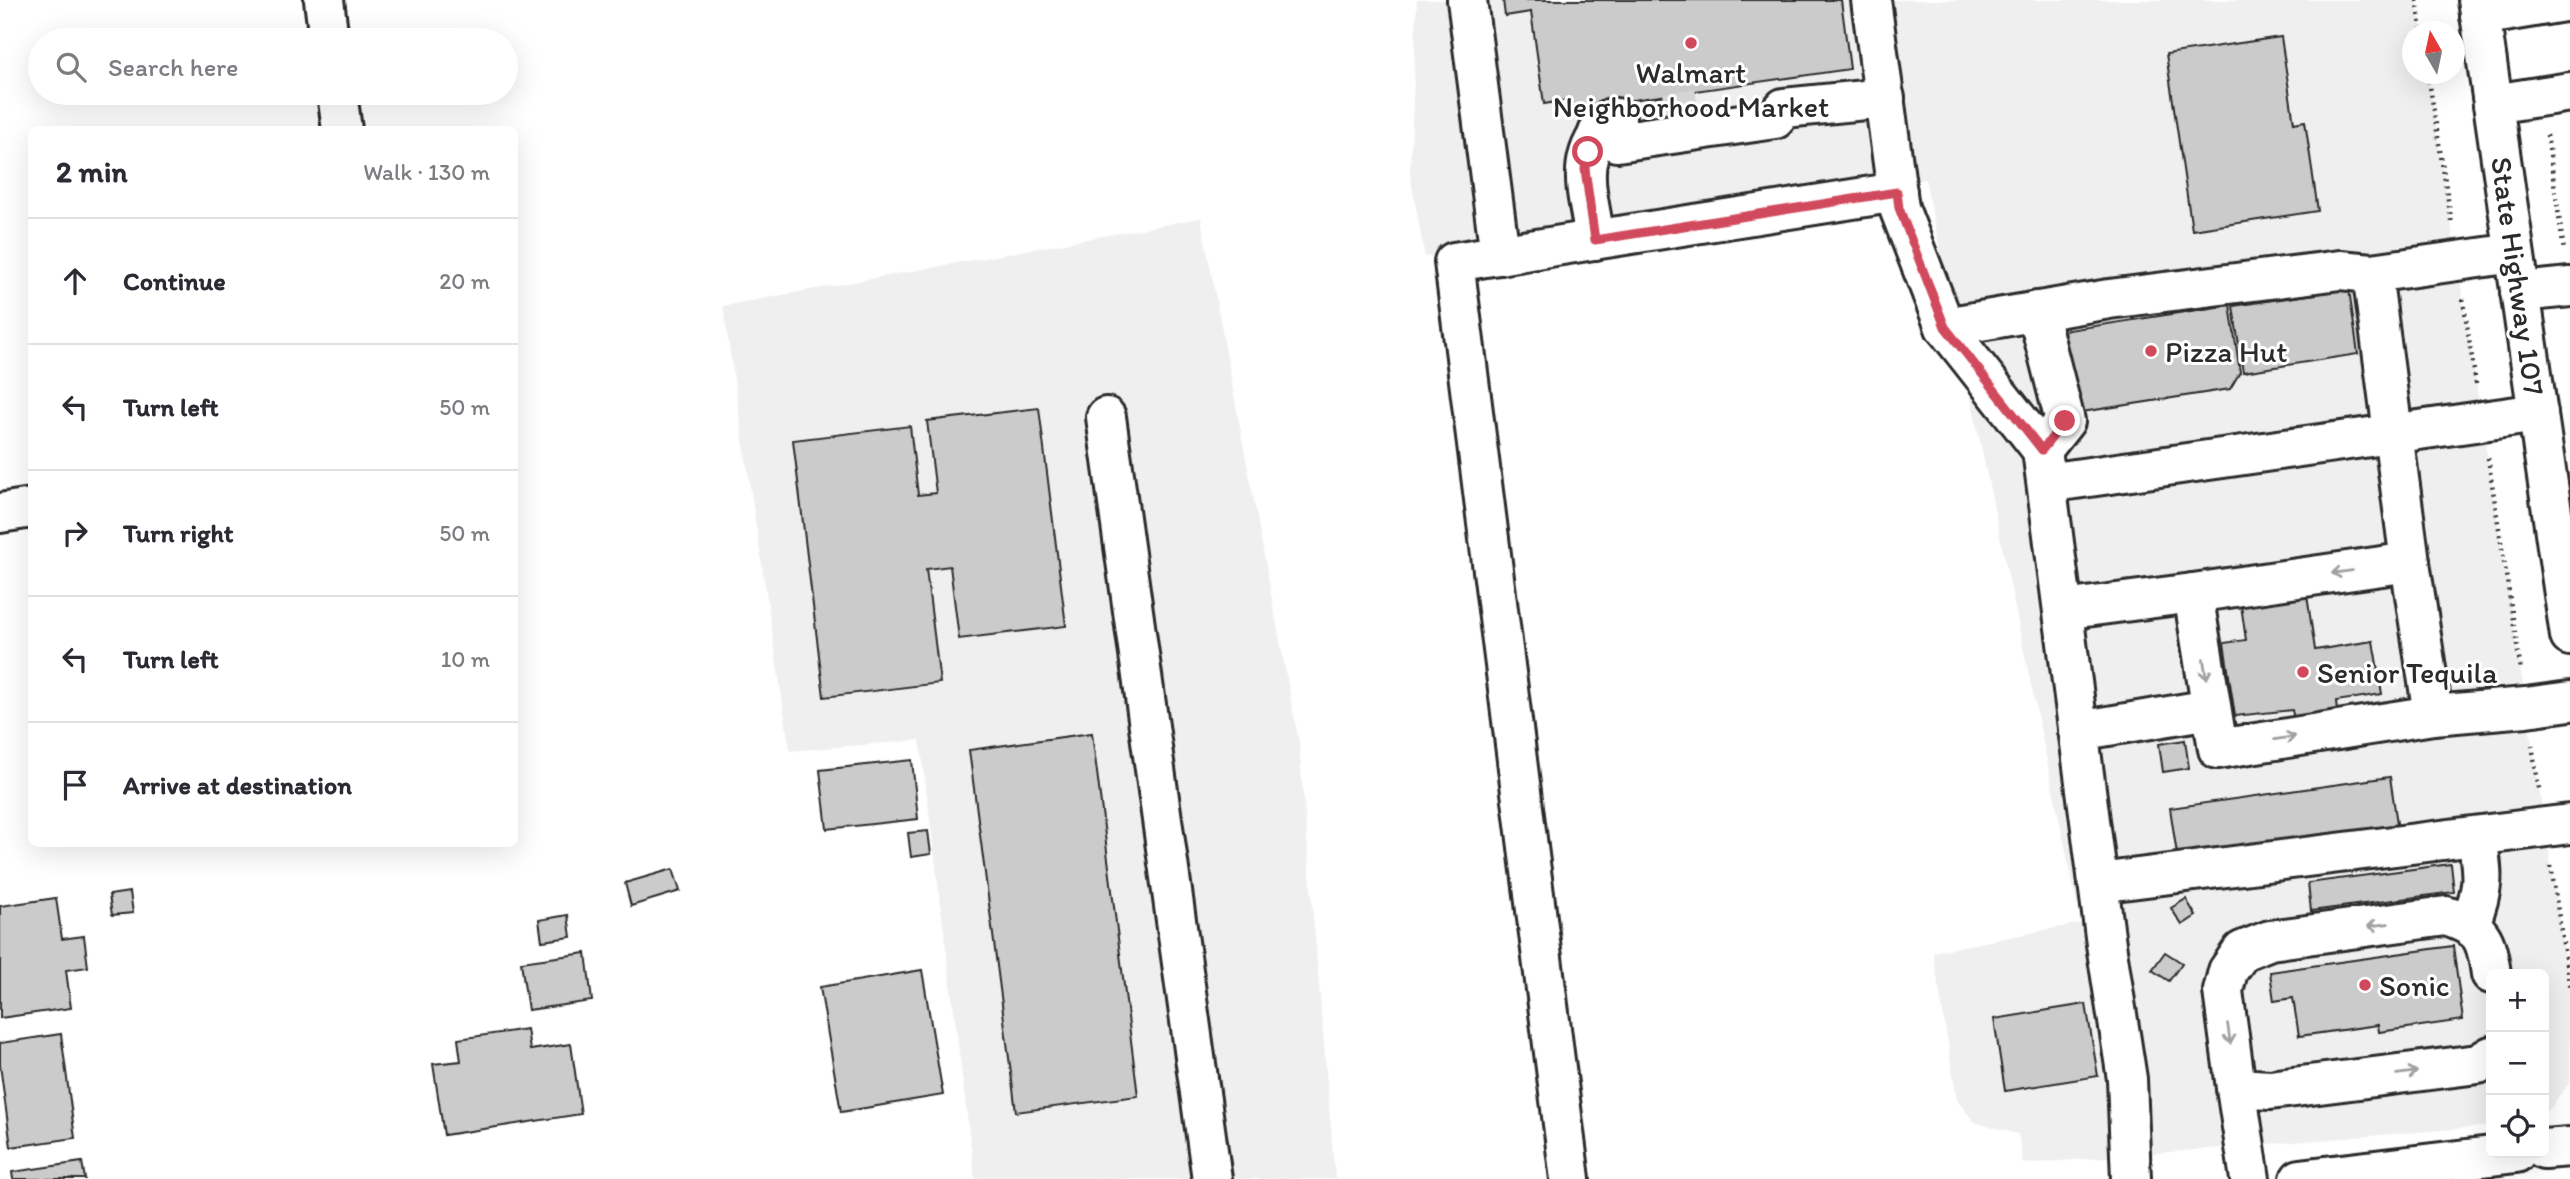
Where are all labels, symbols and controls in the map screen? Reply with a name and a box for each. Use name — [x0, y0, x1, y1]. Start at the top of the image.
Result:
north arrow — [2402, 21, 2465, 84]
search box — [28, 28, 518, 105]
marker: Walmart Neighborhood Market — [1683, 35, 1699, 51]
icon: search — [52, 48, 90, 86]
text: Search here — [108, 51, 238, 83]
place label: Walmart Neighborhood Market — [1553, 54, 1829, 125]
route start — [1572, 136, 1603, 167]
text: 2 min — [56, 153, 127, 190]
street label: State Highway 107 — [2483, 155, 2553, 398]
text: Walk · 130 m — [363, 158, 490, 186]
icon: ahead — [56, 262, 94, 300]
text: Continue — [123, 265, 226, 297]
text: 20 m — [439, 267, 490, 295]
place label: Pizza Hut — [2165, 333, 2288, 370]
marker: Pizza Hut — [2143, 343, 2159, 359]
icon: left — [56, 388, 94, 426]
text: Turn left — [123, 391, 219, 423]
text: 50 m — [439, 393, 490, 421]
route end — [2049, 405, 2080, 436]
icon: right — [56, 514, 94, 552]
text: Turn right — [123, 517, 234, 549]
text: 50 m — [439, 519, 490, 547]
one-way arrow — [2331, 566, 2354, 579]
icon: left — [56, 640, 94, 678]
text: Turn left — [123, 643, 219, 675]
text: 10 m — [441, 645, 490, 673]
place label: Senior Tequila — [2317, 654, 2498, 691]
one-way arrow — [2199, 657, 2212, 680]
marker: Senior Tequila — [2295, 664, 2311, 680]
one-way arrow — [2273, 731, 2296, 744]
icon: arrive — [56, 766, 94, 804]
text: Arrive at destination — [123, 769, 352, 801]
one-way arrow — [2367, 919, 2390, 932]
place label: Sonic — [2379, 967, 2450, 1004]
map controls — [2486, 969, 2549, 1158]
button: + — [2486, 969, 2549, 1032]
marker: Sonic — [2357, 977, 2373, 993]
one-way arrow — [2222, 1022, 2235, 1044]
button: − — [2486, 1032, 2549, 1095]
one-way arrow — [2395, 1067, 2418, 1080]
button: locate — [2486, 1095, 2549, 1158]

